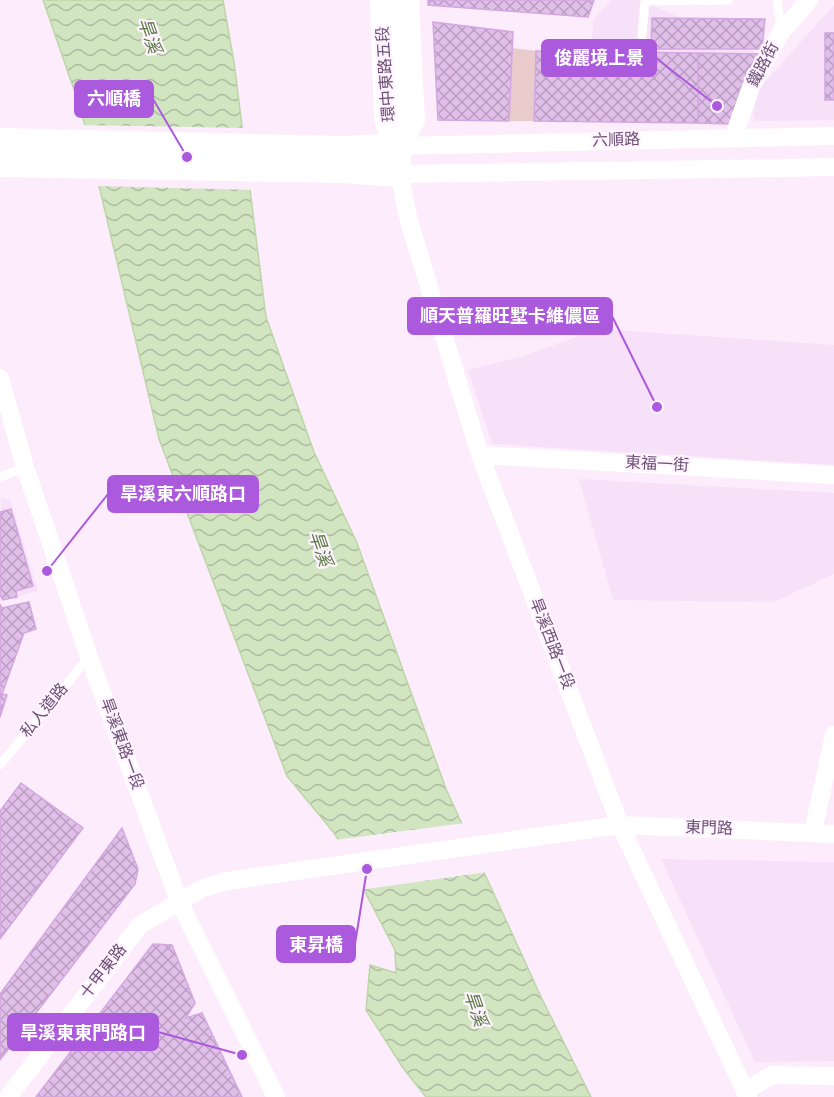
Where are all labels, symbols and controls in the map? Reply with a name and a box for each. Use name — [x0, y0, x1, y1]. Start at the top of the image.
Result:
water label: 旱溪 — [131, 15, 166, 60]
street label: 環中東路五段 — [374, 25, 400, 123]
street label: 鐵路街 — [744, 39, 784, 91]
callout: 俊麗境上景 — [542, 40, 656, 76]
text: 俊麗境上景 — [554, 48, 644, 71]
callout: 六順橋 — [75, 81, 153, 117]
text: 六順橋 — [87, 89, 141, 112]
street label: 六順路 — [592, 130, 640, 152]
callout: 順天普羅旺墅卡維儂區 — [408, 298, 612, 334]
text: 順天普羅旺墅卡維儂區 — [420, 306, 600, 329]
street label: 東福一街 — [625, 453, 689, 477]
callout: 旱溪東六順路口 — [108, 476, 258, 512]
text: 旱溪東六順路口 — [120, 484, 246, 507]
water label: 旱溪 — [302, 528, 337, 573]
street label: 旱溪西路一段 — [524, 596, 578, 692]
street label: 私人道路 — [17, 680, 73, 742]
street label: 旱溪東路一段 — [95, 695, 147, 793]
street label: 東門路 — [685, 818, 733, 840]
callout: 東昇橋 — [277, 926, 355, 962]
text: 東昇橋 — [289, 935, 343, 958]
street label: 十甲東路 — [76, 941, 132, 1003]
water label: 旱溪 — [457, 988, 492, 1033]
callout: 旱溪東東門路口 — [8, 1014, 158, 1050]
text: 旱溪東東門路口 — [20, 1023, 146, 1046]

